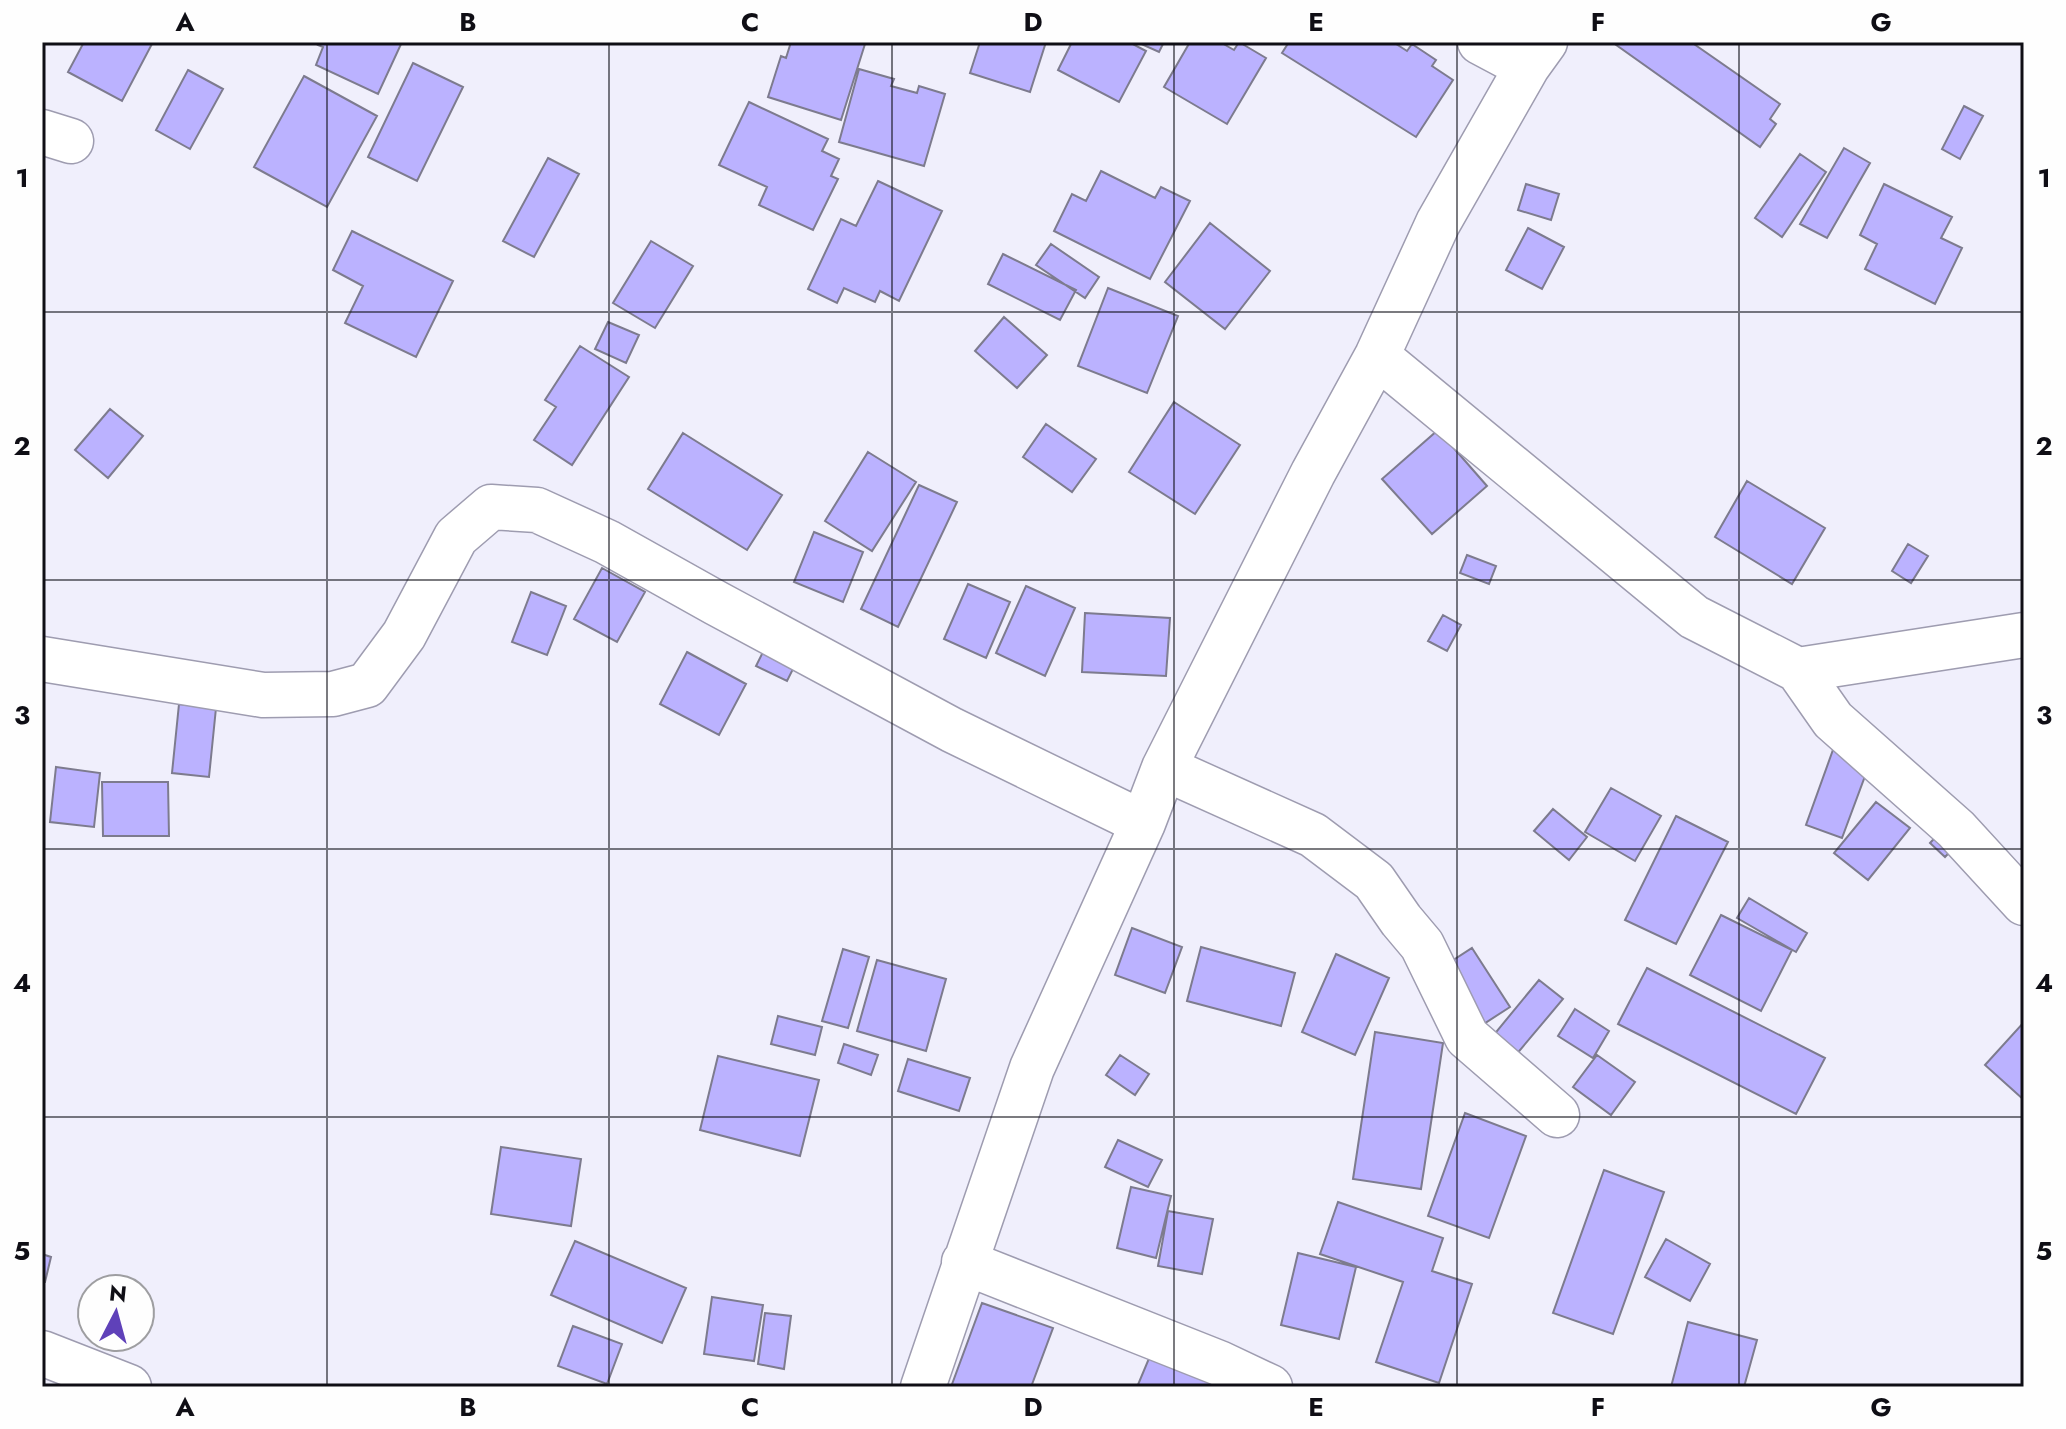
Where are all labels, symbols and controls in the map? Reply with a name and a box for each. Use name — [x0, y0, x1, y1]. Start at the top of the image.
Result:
text: A — [174, 3, 195, 41]
text: B — [459, 3, 477, 41]
text: C — [741, 3, 759, 41]
text: D — [1023, 3, 1043, 41]
text: E — [1308, 3, 1324, 41]
text: F — [1591, 3, 1605, 41]
text: G — [1870, 3, 1892, 41]
text: 1 — [15, 159, 29, 197]
text: 1 — [2037, 159, 2051, 197]
text: 2 — [13, 427, 31, 465]
text: 2 — [2035, 427, 2053, 465]
text: 3 — [14, 696, 30, 734]
text: 3 — [2036, 696, 2052, 734]
text: 4 — [13, 964, 31, 1002]
text: 4 — [2035, 964, 2053, 1002]
text: 5 — [14, 1232, 30, 1270]
text: 5 — [2036, 1232, 2052, 1270]
north arrow — [76, 1273, 156, 1353]
text: N — [108, 1276, 128, 1310]
text: A — [174, 1388, 195, 1426]
text: B — [459, 1388, 477, 1426]
text: C — [741, 1388, 759, 1426]
text: D — [1023, 1388, 1043, 1426]
text: E — [1308, 1388, 1324, 1426]
text: F — [1591, 1388, 1605, 1426]
text: G — [1870, 1388, 1892, 1426]

